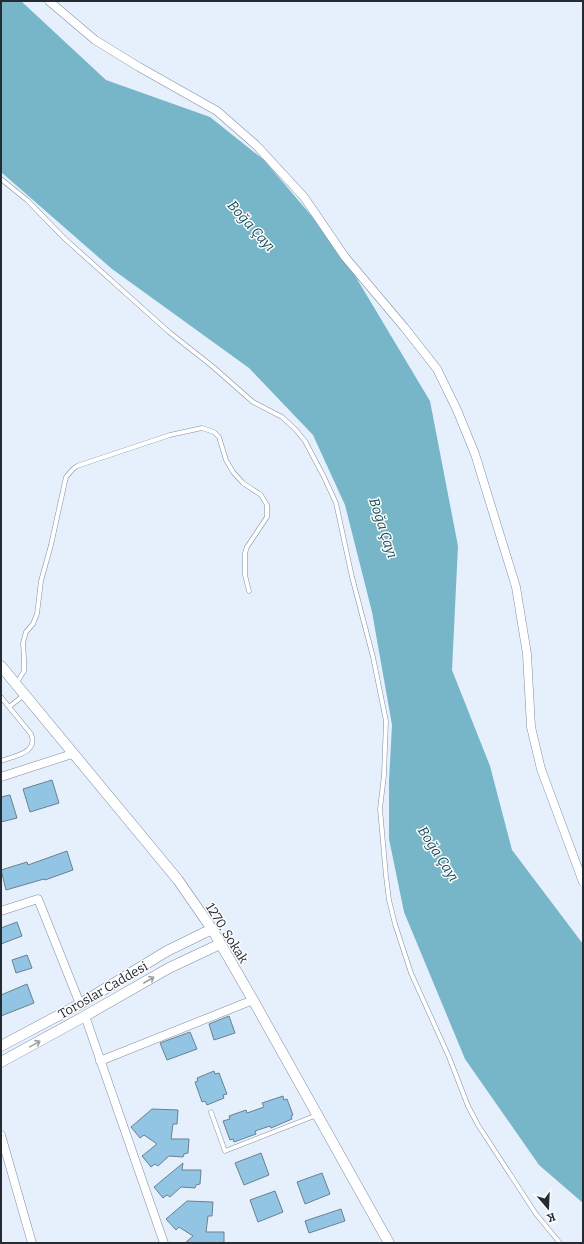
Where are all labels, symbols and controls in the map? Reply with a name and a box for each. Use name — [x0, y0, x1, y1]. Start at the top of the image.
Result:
water label: Boğa Çayı — [224, 197, 278, 255]
water label: Boğa Çayı — [365, 496, 401, 560]
water label: Boğa Çayı — [414, 823, 462, 885]
street label: 1270. Sokak — [203, 900, 252, 966]
street label: Toroslar Caddesi — [56, 958, 150, 1022]
one-way arrow — [143, 975, 155, 983]
one-way arrow — [29, 1039, 41, 1047]
north arrow — [528, 1188, 568, 1228]
text: K — [545, 1210, 557, 1224]

